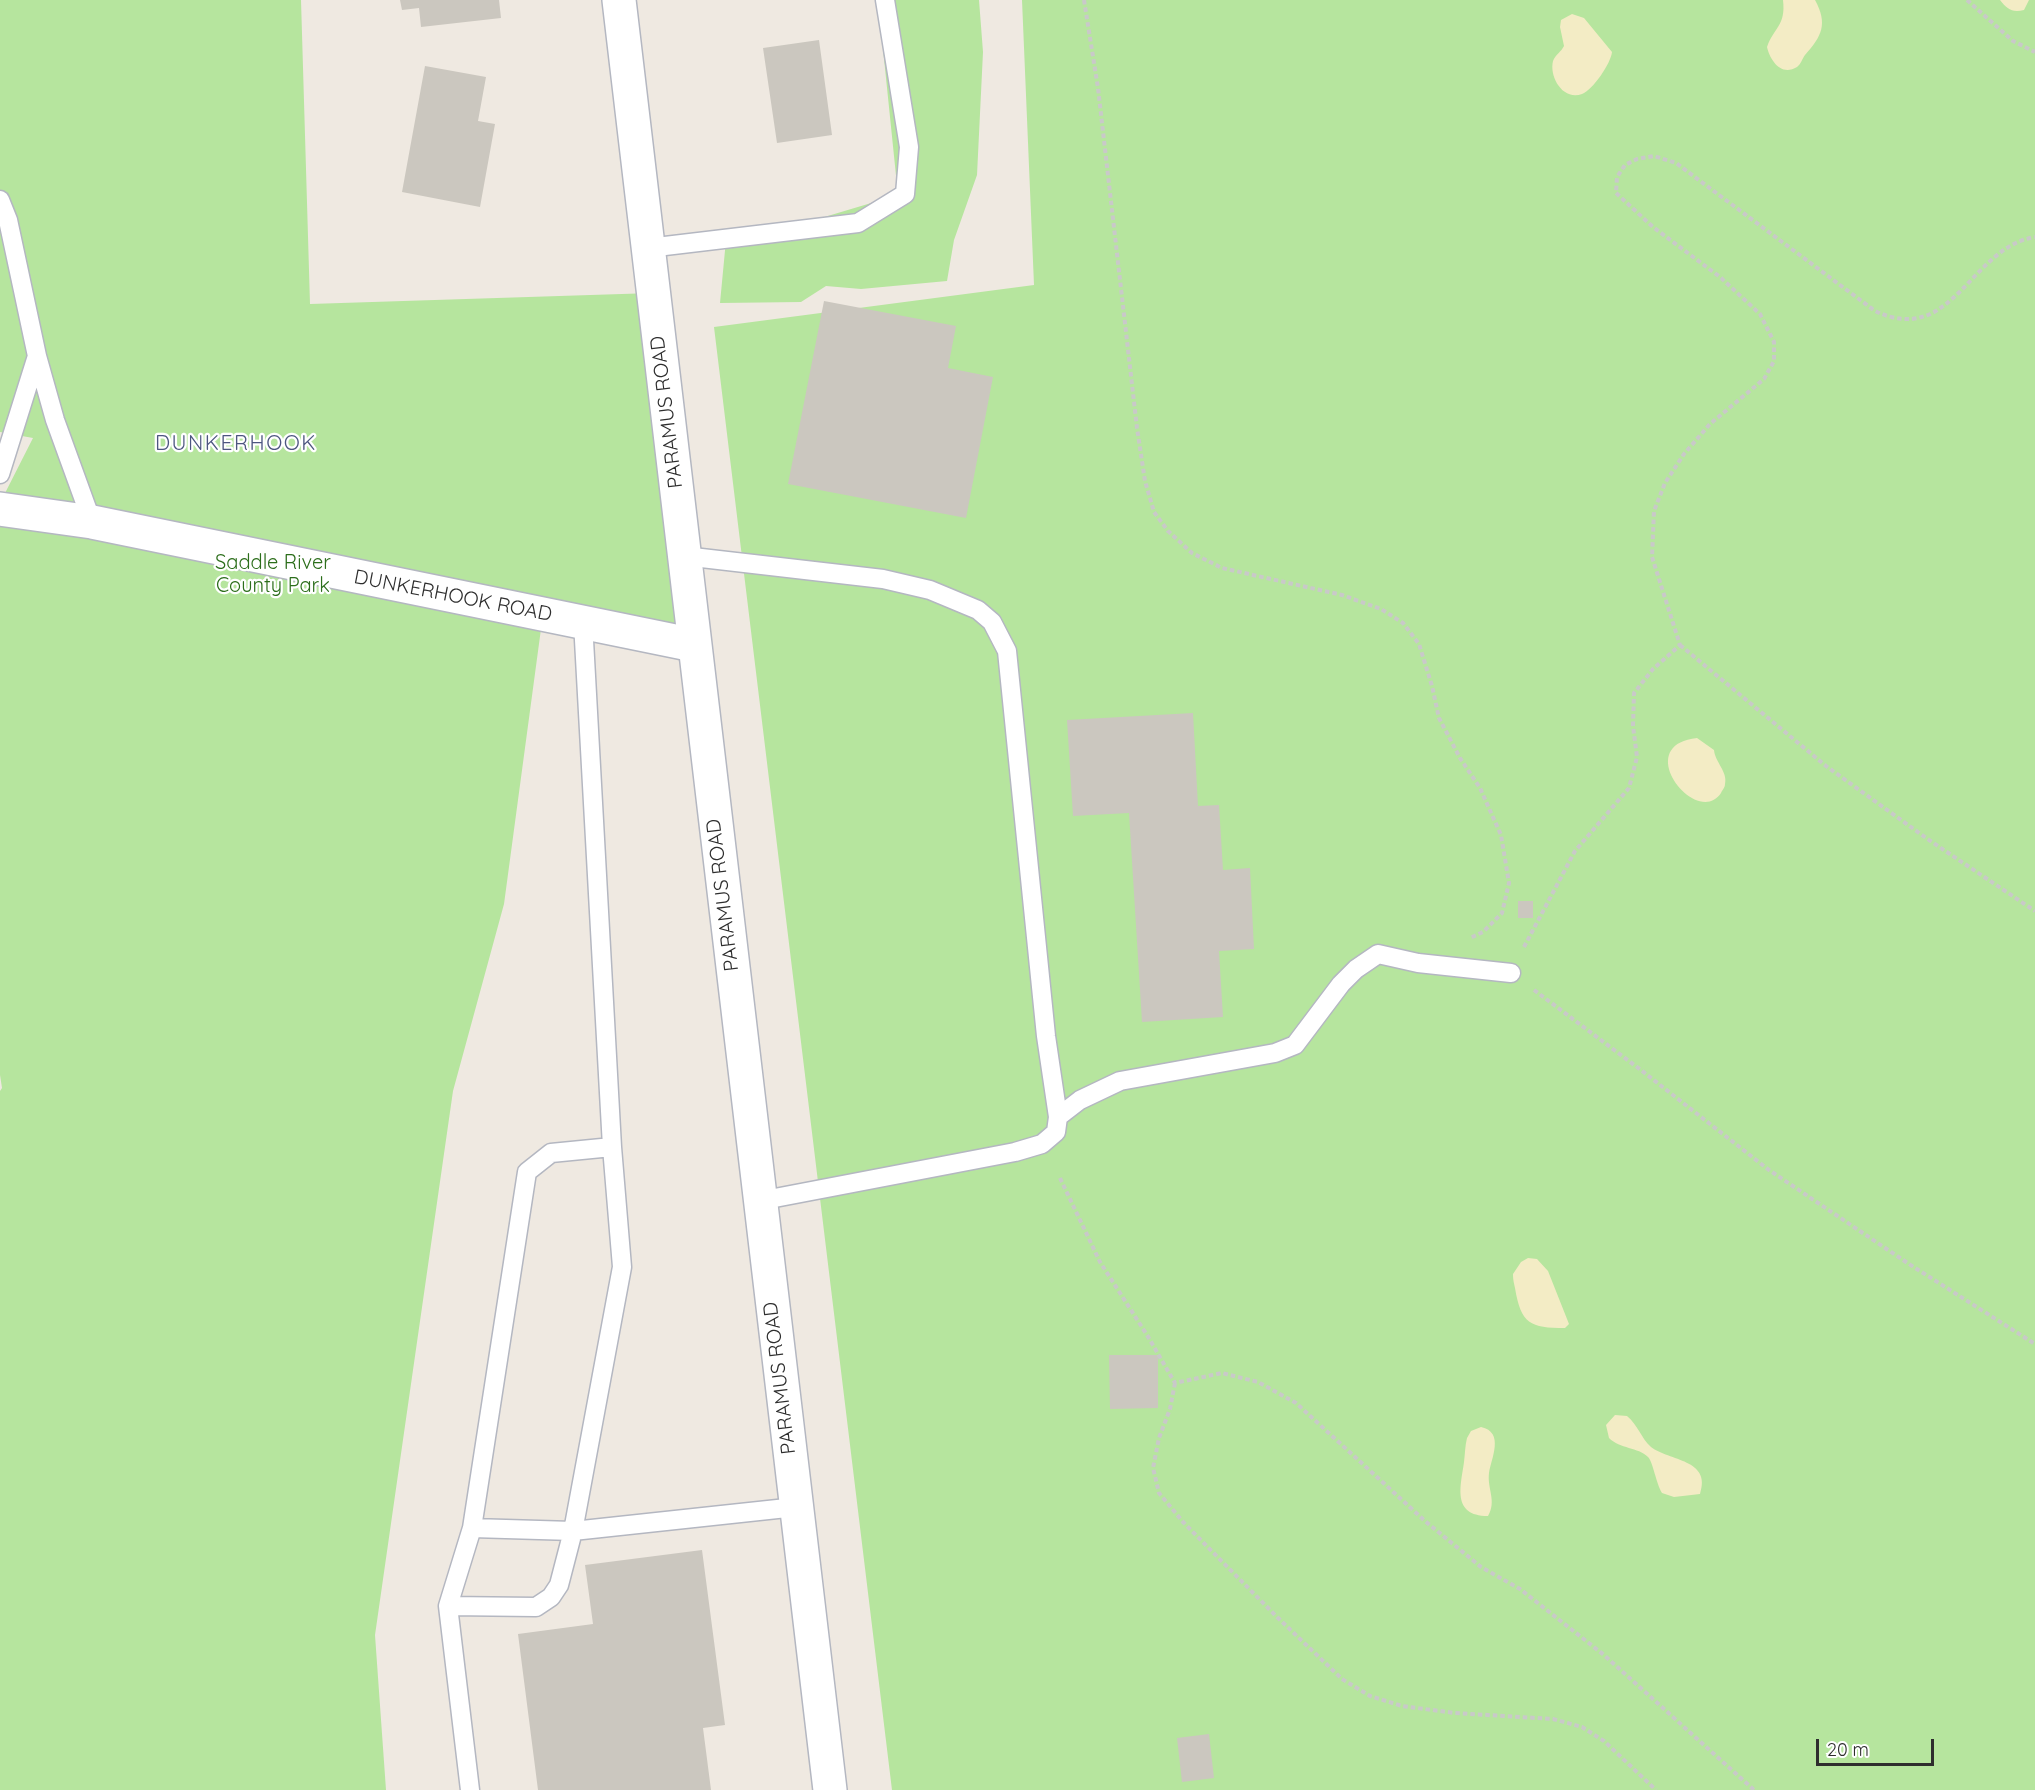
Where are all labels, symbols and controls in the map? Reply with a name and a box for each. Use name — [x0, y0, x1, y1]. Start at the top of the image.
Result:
street label: PARAMUS ROAD — [646, 334, 688, 490]
district label: DUNKERHOOK — [155, 431, 317, 457]
park label: Saddle River County Park — [215, 551, 331, 598]
street label: DUNKERHOOK ROAD — [352, 565, 554, 627]
street label: PARAMUS ROAD — [702, 817, 744, 973]
street label: PARAMUS ROAD — [759, 1300, 801, 1456]
scale bar — [1819, 1727, 1938, 1765]
text: 20 m — [1827, 1738, 1869, 1761]

